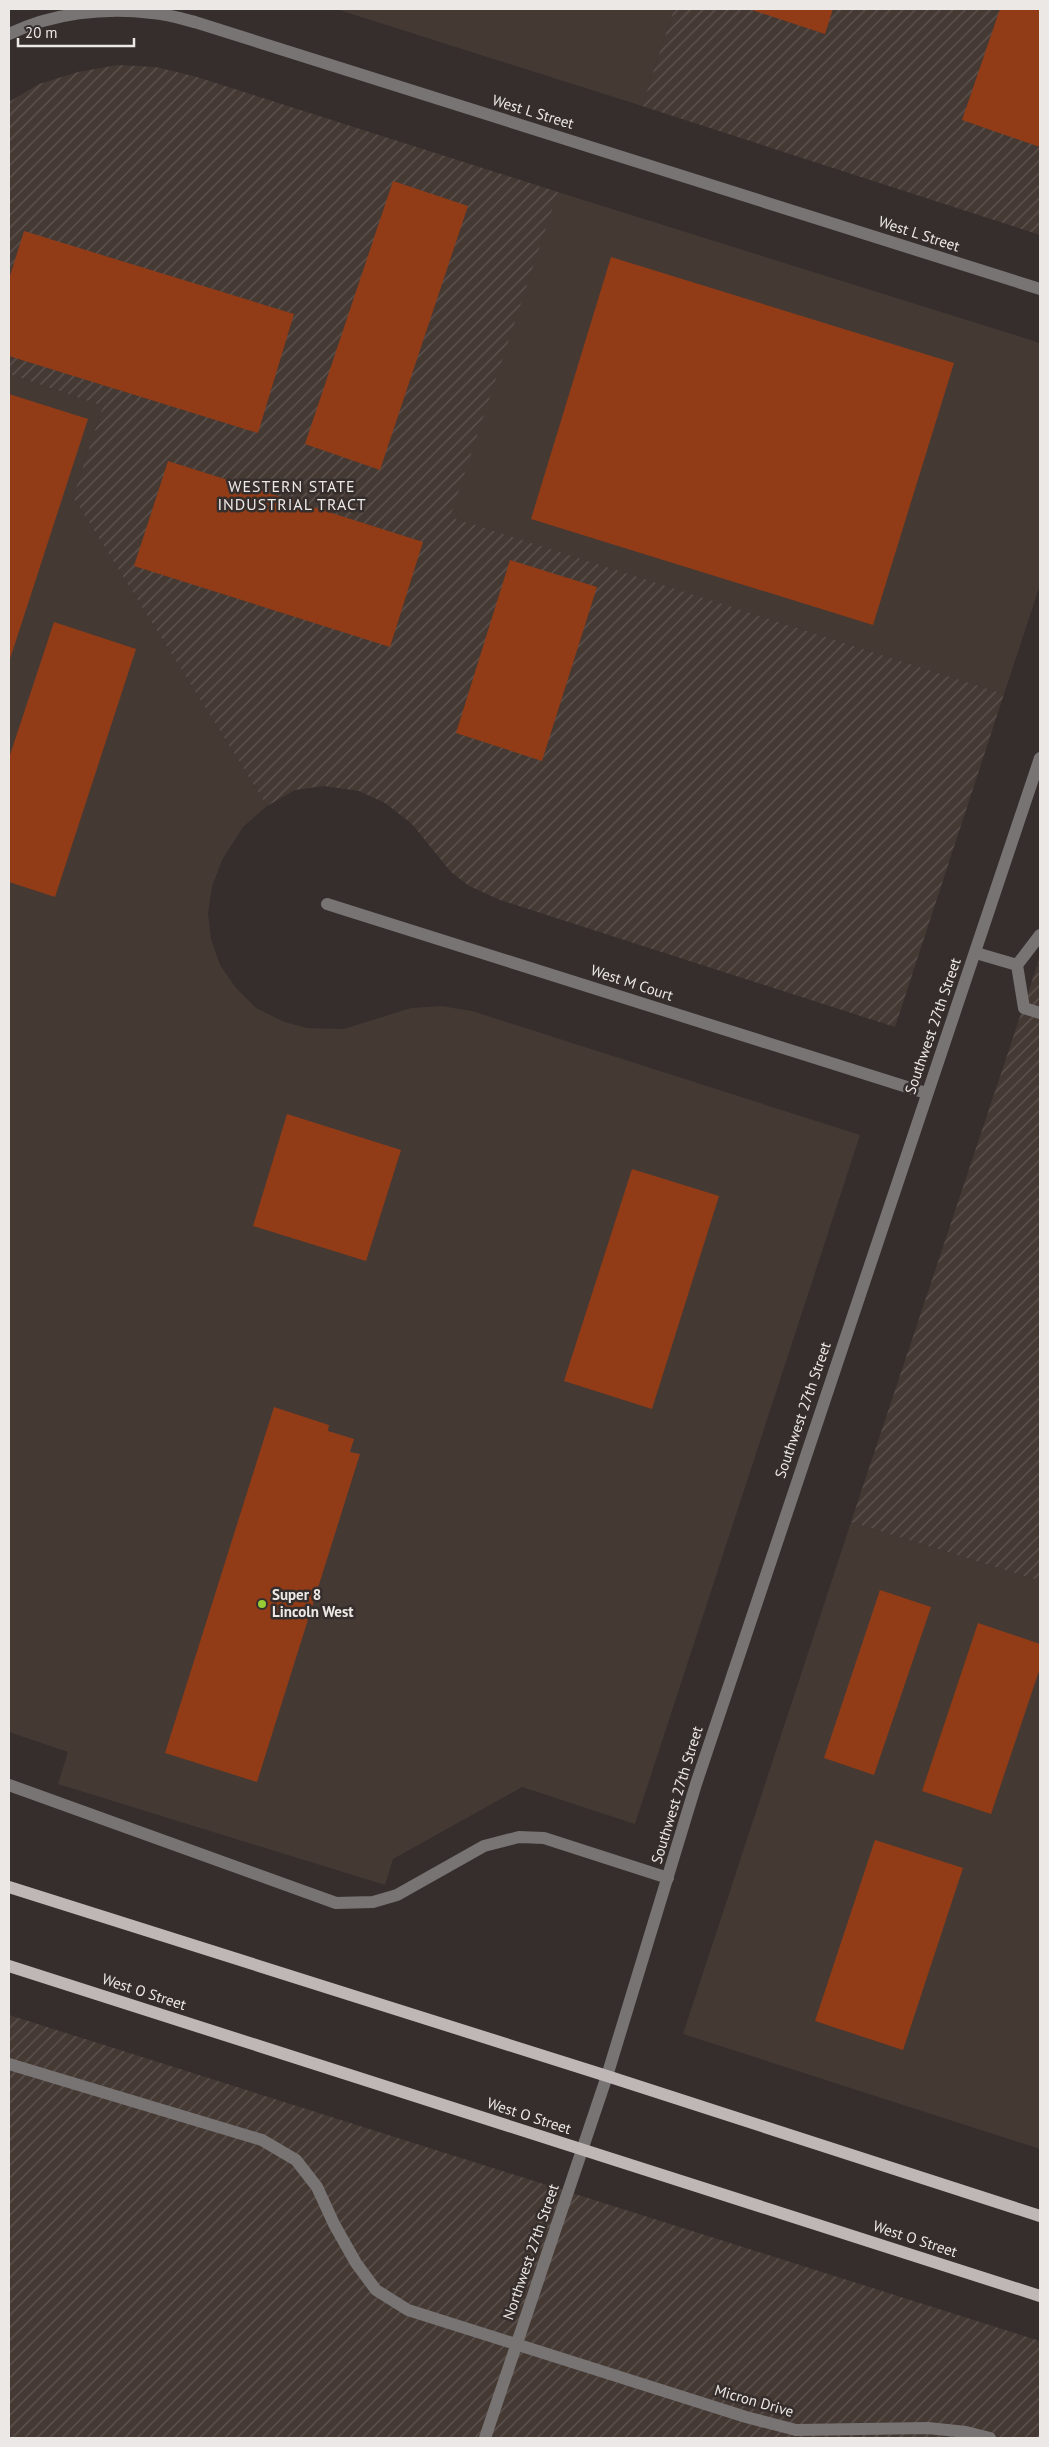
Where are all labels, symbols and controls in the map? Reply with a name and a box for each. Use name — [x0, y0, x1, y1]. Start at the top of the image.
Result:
scale bar — [18, 15, 134, 47]
text: 20 m — [25, 23, 58, 42]
street label: West L Street — [490, 90, 576, 133]
street label: West L Street — [876, 211, 962, 256]
district label: WESTERN STATE INDUSTRIAL TRACT — [217, 476, 367, 514]
street label: Southwest 27th Street — [900, 955, 965, 1096]
street label: West M Court — [589, 960, 676, 1005]
street label: Southwest 27th Street — [770, 1339, 835, 1480]
place label: Super 8 Lincoln West — [272, 1585, 354, 1621]
marker: Super 8 Lincoln West — [256, 1598, 268, 1610]
street label: Southwest 27th Street — [647, 1724, 706, 1866]
street label: West O Street — [100, 1969, 189, 2014]
street label: West O Street — [485, 2093, 574, 2138]
street label: Northwest 27th Street — [498, 2181, 563, 2322]
street label: West O Street — [871, 2216, 960, 2261]
street label: Micron Drive — [712, 2380, 796, 2421]

